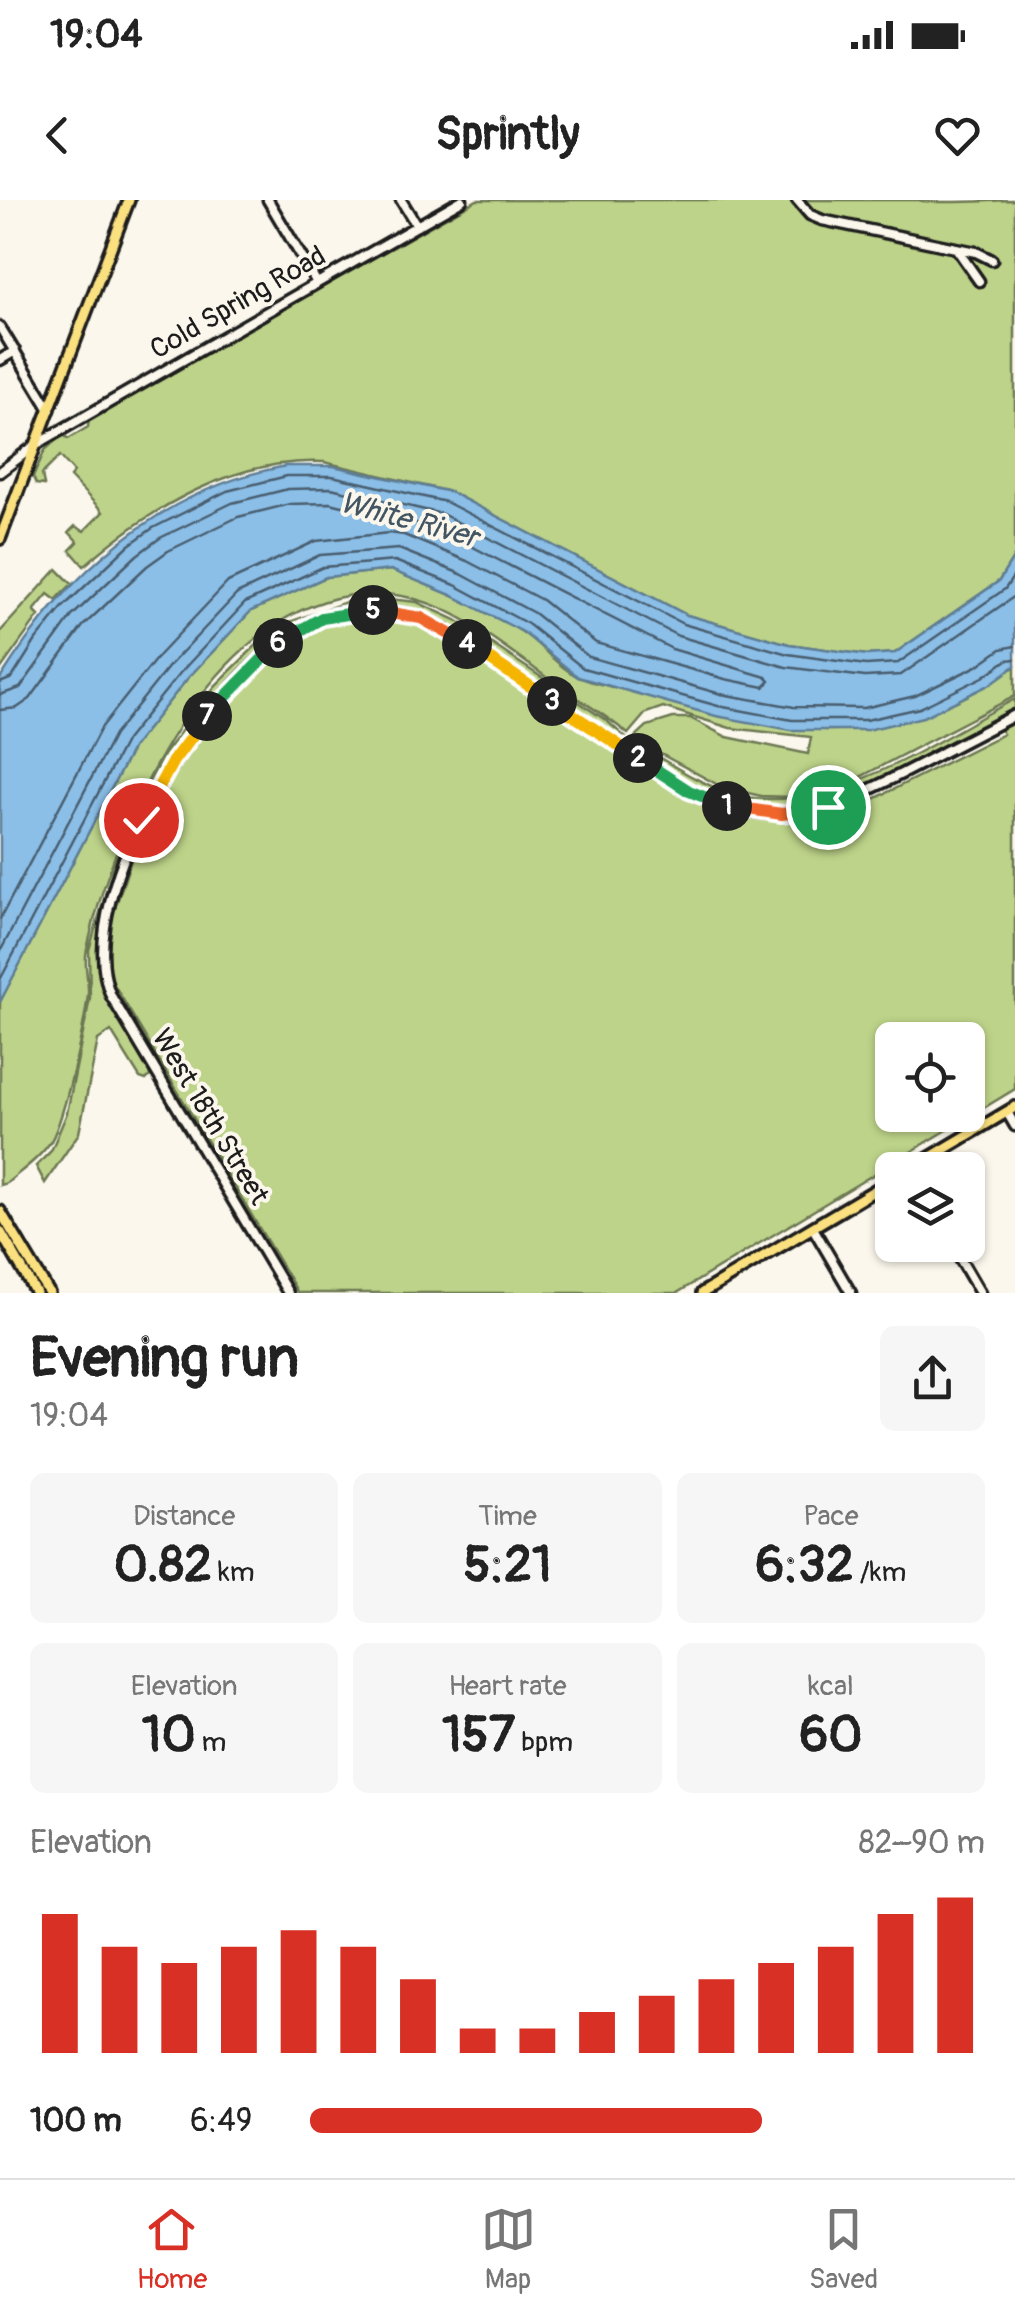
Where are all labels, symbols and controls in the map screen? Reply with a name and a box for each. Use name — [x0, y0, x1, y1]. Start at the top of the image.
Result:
text: 19:04 — [50, 11, 143, 59]
text: Sprintly — [435, 107, 580, 163]
icon: back — [30, 108, 85, 163]
icon: heart — [930, 108, 985, 163]
street label: Cold Spring Road — [144, 239, 332, 367]
water label: White River — [336, 484, 485, 557]
pin: 5 — [348, 585, 398, 635]
text: 5 — [365, 592, 381, 627]
pin: 6 — [253, 618, 303, 668]
pin: 4 — [442, 619, 492, 669]
text: 6 — [270, 625, 286, 660]
text: 4 — [459, 626, 475, 661]
pin: 3 — [527, 676, 577, 726]
text: 3 — [544, 683, 560, 718]
pin: 7 — [182, 691, 232, 741]
text: 7 — [200, 698, 214, 733]
pin: 2 — [613, 733, 663, 783]
text: 2 — [630, 740, 646, 775]
pin — [786, 765, 871, 850]
pin — [99, 778, 184, 863]
icon: arrive — [801, 780, 856, 835]
pin: 1 — [702, 781, 752, 831]
text: 1 — [722, 788, 732, 823]
icon: check — [114, 793, 169, 848]
map controls — [875, 1022, 985, 1262]
button: locate — [875, 1022, 985, 1132]
street label: West 18th Street — [144, 1023, 277, 1212]
button: layers — [875, 1152, 985, 1262]
text: Evening run — [30, 1324, 299, 1393]
button: share — [880, 1326, 985, 1431]
text: 19:04 — [30, 1396, 108, 1436]
text: Distance — [133, 1499, 235, 1534]
text: Time — [478, 1499, 537, 1534]
text: Pace — [803, 1499, 859, 1534]
text: 0.82 — [114, 1534, 212, 1597]
text: 5:21 — [464, 1534, 551, 1597]
text: 6:32 — [755, 1534, 854, 1597]
text: km — [212, 1555, 255, 1590]
text: /km — [854, 1555, 906, 1590]
text: Elevation — [131, 1669, 238, 1704]
text: Heart rate — [448, 1669, 567, 1704]
text: kcal — [808, 1669, 854, 1704]
text: 10 — [142, 1704, 196, 1767]
text: 157 — [442, 1704, 515, 1767]
text: 60 — [799, 1704, 862, 1767]
text: m — [196, 1725, 226, 1760]
text: bpm — [515, 1725, 573, 1760]
text: Elevation — [30, 1823, 152, 1863]
text: 82–90 m — [858, 1823, 985, 1863]
text: 100 m — [30, 2101, 122, 2141]
text: 6:49 — [190, 2101, 252, 2141]
tab: Home — [137, 2202, 207, 2297]
tab: Map — [481, 2202, 536, 2297]
tab: Saved — [809, 2202, 878, 2297]

